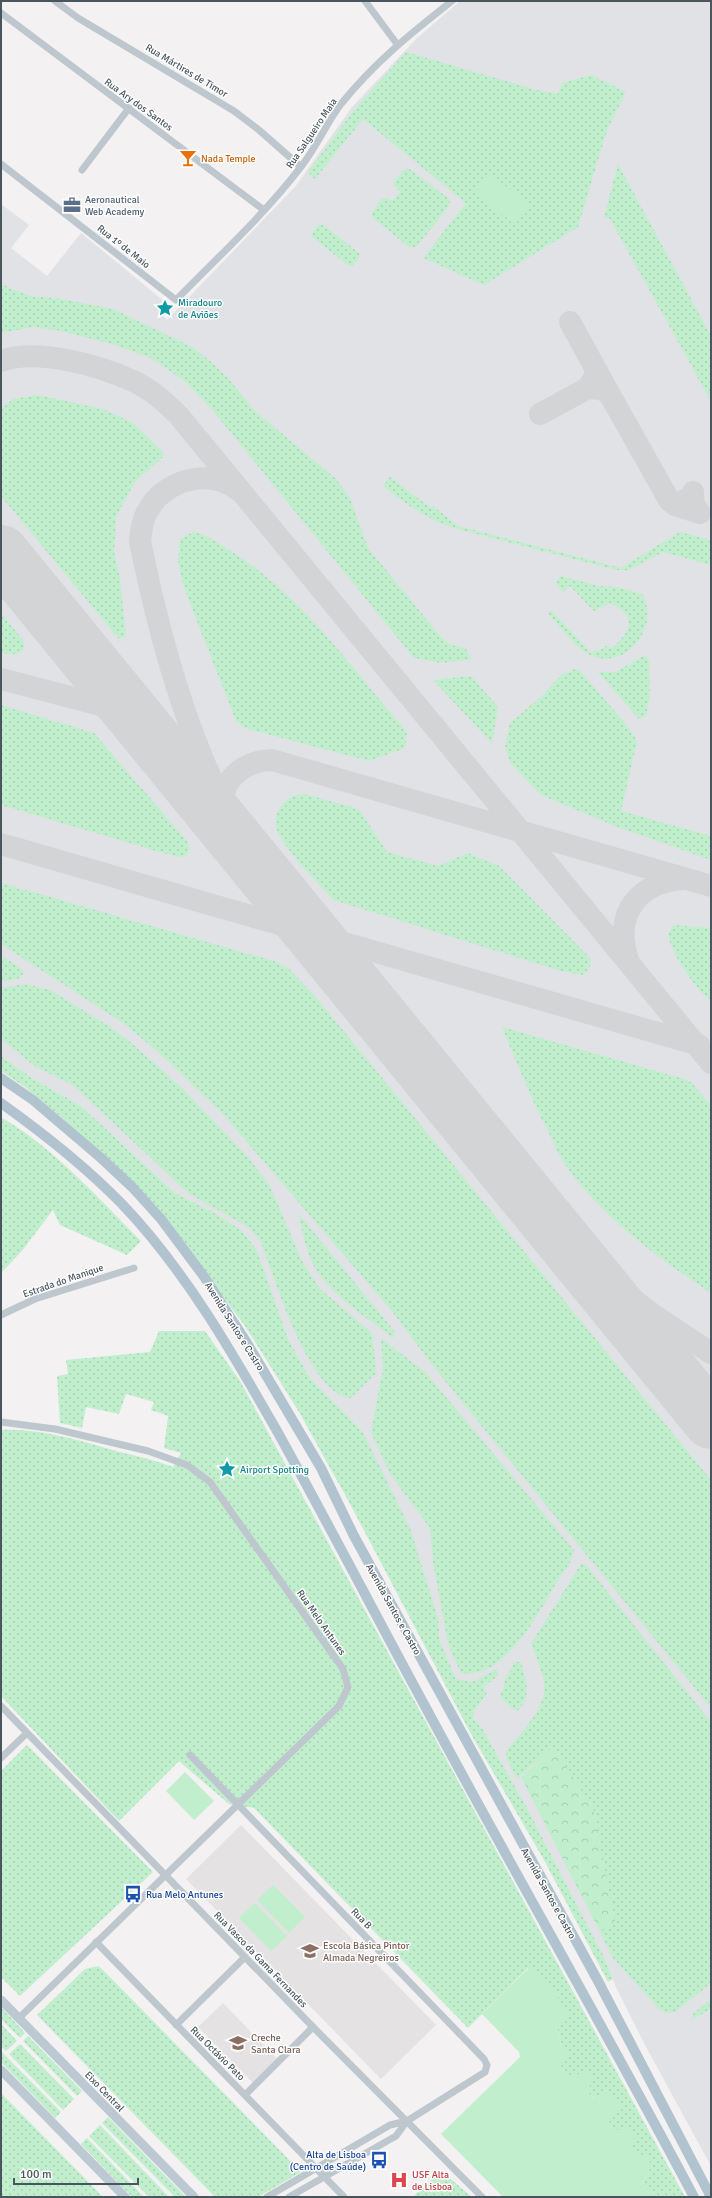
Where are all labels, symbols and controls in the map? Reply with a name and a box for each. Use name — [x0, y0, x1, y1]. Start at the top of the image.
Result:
street label: Rua Mártires de Timor — [143, 42, 230, 100]
street label: Rua Ary dos Santos — [102, 76, 175, 134]
street label: Rua Salgueiro Maia — [284, 96, 340, 171]
bar icon: Nada Temple — [178, 148, 198, 168]
place label: Nada Temple — [201, 153, 256, 165]
place label: Aeronautical Web Academy — [85, 194, 144, 218]
office icon: Aeronautical Web Academy — [62, 195, 82, 215]
street label: Rua 1º de Maio — [95, 222, 152, 271]
place label: Miradouro de Aviões — [178, 297, 222, 321]
place icon: Miradouro de Aviões — [155, 298, 175, 318]
street label: Estrada do Manique — [21, 1262, 105, 1300]
street label: Avenida Santos e Castro — [202, 1280, 266, 1373]
place icon: Airport Spotting — [217, 1459, 237, 1479]
place label: Airport Spotting — [240, 1464, 309, 1476]
street label: Avenida Santos e Castro — [363, 1562, 423, 1657]
street label: Rua Melo Antunes — [294, 1587, 349, 1658]
street label: Avenida Santos e Castro — [518, 1846, 578, 1941]
bus stop icon: Rua Melo Antunes — [123, 1884, 143, 1904]
place label: Rua Melo Antunes — [146, 1889, 224, 1901]
street label: Rua B — [348, 1906, 374, 1932]
street label: Rua Vasco da Gama Fernandes — [211, 1909, 310, 2011]
place label: Escola Básica Pintor Almada Negreiros — [323, 1940, 410, 1964]
school or university icon: Escola Básica Pintor Almada Negreiros — [300, 1941, 320, 1961]
street label: Rua Octávio Pato — [188, 2024, 247, 2083]
place label: Creche Santa Clara — [251, 2032, 301, 2056]
school or university icon: Creche Santa Clara — [228, 2033, 248, 2053]
street label: Eixo Central — [82, 2069, 127, 2114]
place label: Alta de Lisboa (Centro de Saúde) — [290, 2149, 366, 2173]
bus stop icon: Alta de Lisboa (Centro de Saúde) — [369, 2150, 389, 2170]
scale bar — [14, 2160, 138, 2186]
text: 100 m — [20, 2167, 52, 2182]
place label: USF Alta de Lisboa — [412, 2169, 452, 2193]
hospital icon: USF Alta de Lisboa — [389, 2170, 409, 2190]

